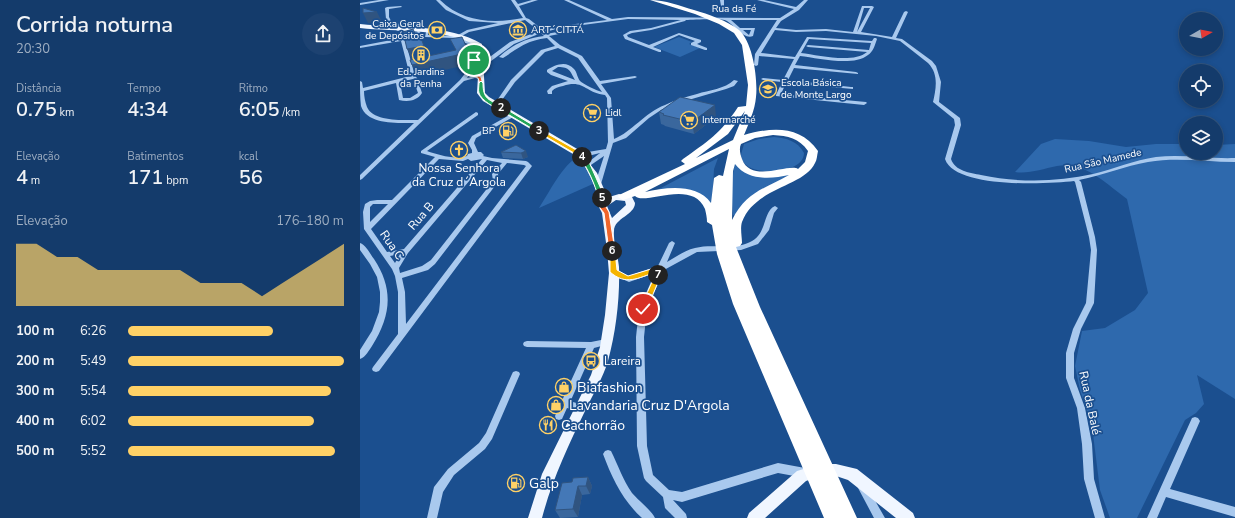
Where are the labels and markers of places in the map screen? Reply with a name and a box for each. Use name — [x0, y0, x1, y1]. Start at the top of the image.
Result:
place label: Caixa Geral de Depósitos — [365, 17, 424, 43]
bank icon: Caixa Geral de Depósitos — [427, 20, 447, 40]
museum icon: ART´CITTÁ — [508, 20, 528, 40]
place label: ART´CITTÁ — [531, 23, 584, 37]
pin — [457, 43, 491, 77]
building icon: Ed. Jardins da Penha — [411, 45, 431, 65]
place label: Ed. Jardins da Penha — [397, 65, 445, 91]
place label: Escola Básica de Monte Largo — [781, 76, 852, 102]
school or university icon: Escola Básica de Monte Largo — [758, 79, 778, 99]
pin: 2 — [491, 98, 511, 118]
supermarket icon: Lidl — [582, 103, 602, 123]
place label: Lidl — [605, 106, 622, 120]
supermarket icon: Intermarché — [679, 110, 699, 130]
place label: Intermarché — [702, 113, 756, 127]
fuel station icon: BP — [498, 121, 518, 141]
pin: 3 — [529, 121, 549, 141]
place label: BP — [482, 124, 496, 138]
church icon: Nossa Senhora da Cruz d´Argola — [449, 140, 469, 160]
pin: 4 — [572, 147, 592, 167]
place label: Nossa Senhora da Cruz d´Argola — [412, 160, 506, 190]
pin: 5 — [592, 188, 612, 208]
pin: 6 — [602, 241, 622, 261]
pin: 7 — [648, 265, 668, 285]
pin — [626, 292, 660, 326]
bus stop icon: Lareira — [581, 351, 601, 371]
place label: Lareira — [604, 353, 641, 369]
shop icon: Biafashion — [554, 377, 574, 397]
place label: Biafashion — [577, 378, 643, 397]
shop icon: Lavandaria Cruz D'Argola — [546, 395, 566, 415]
place label: Lavandaria Cruz D'Argola — [569, 396, 730, 415]
restaurant icon: Cachorrão — [538, 415, 558, 435]
place label: Cachorrão — [561, 416, 625, 435]
fuel station icon: Galp — [506, 473, 526, 493]
place label: Galp — [529, 474, 559, 493]

